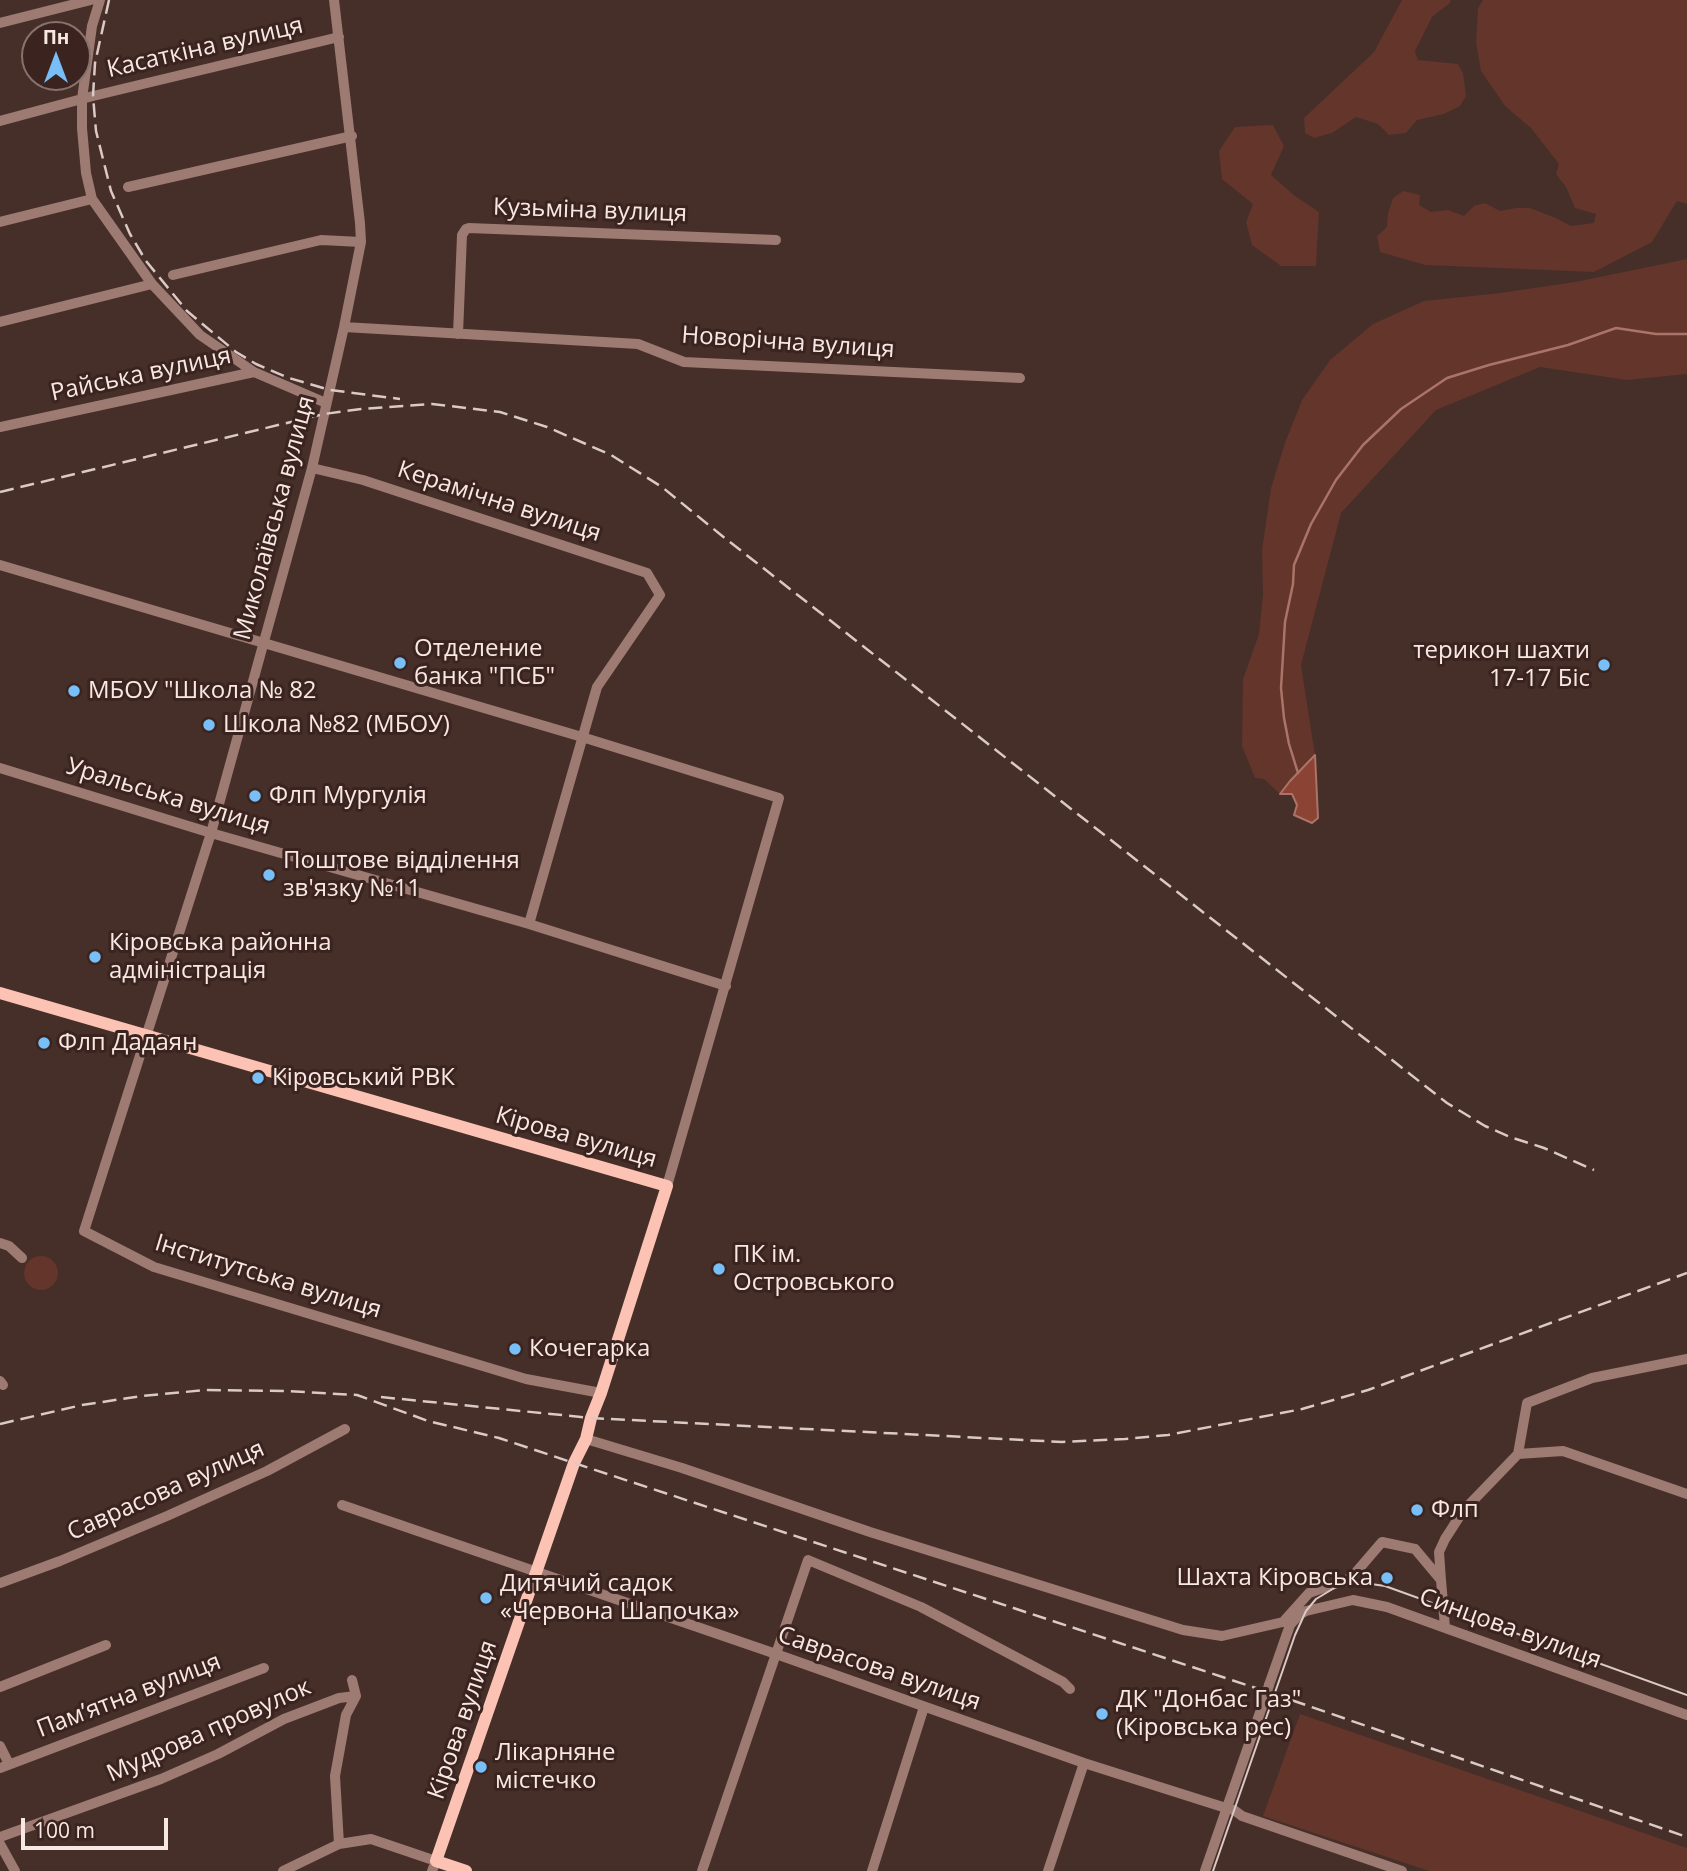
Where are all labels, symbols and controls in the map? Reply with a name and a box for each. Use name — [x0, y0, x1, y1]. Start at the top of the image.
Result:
street label: Касаткіна вулиця — [104, 11, 306, 85]
north arrow — [21, 21, 91, 91]
text: Пн — [43, 24, 69, 50]
street label: Кузьміна вулиця — [493, 193, 687, 229]
street label: Новорічна вулиця — [680, 321, 896, 365]
street label: Райська вулиця — [48, 342, 234, 408]
street label: Миколаївська вулиця — [229, 393, 321, 643]
street label: Керамічна вулиця — [394, 456, 604, 548]
place label: Отделение банка "ПСБ" — [414, 635, 555, 691]
place label: терикон шахти 17-17 Біс — [1413, 637, 1590, 693]
marker: Отделение банка "ПСБ" — [392, 655, 408, 671]
marker: терикон шахти 17-17 Біс — [1596, 657, 1612, 673]
place label: МБОУ "Школа № 82 — [88, 677, 317, 705]
marker: МБОУ "Школа № 82 — [66, 683, 82, 699]
place label: Школа №82 (МБОУ) — [223, 711, 450, 739]
marker: Школа №82 (МБОУ) — [201, 717, 217, 733]
street label: Уральська вулиця — [63, 752, 273, 842]
place label: Флп Мургулія — [269, 782, 427, 810]
marker: Флп Мургулія — [247, 788, 263, 804]
place label: Поштове відділення зв'язку №11 — [283, 847, 520, 903]
marker: Поштове відділення зв'язку №11 — [261, 867, 277, 883]
place label: Кіровська районна адміністрація — [109, 929, 332, 985]
marker: Кіровська районна адміністрація — [87, 949, 103, 965]
place label: Флп Дадаян — [58, 1029, 197, 1057]
marker: Флп Дадаян — [36, 1035, 52, 1051]
place label: Кіровський РВК — [272, 1064, 455, 1092]
marker: Кіровський РВК — [250, 1070, 266, 1086]
street label: Кірова вулиця — [492, 1101, 660, 1175]
street label: Інститутська вулиця — [151, 1229, 385, 1325]
place label: ПК ім. Островського — [733, 1241, 895, 1297]
marker: ПК ім. Островського — [711, 1261, 727, 1277]
place label: Кочегарка — [529, 1335, 650, 1363]
marker: Кочегарка — [507, 1341, 523, 1357]
street label: Саврасова вулиця — [63, 1435, 269, 1547]
place label: Флп — [1431, 1496, 1479, 1524]
marker: Флп — [1409, 1502, 1425, 1518]
place label: Шахта Кіровська — [1176, 1564, 1373, 1592]
place label: Дитячий садок «Червона Шапочка» — [500, 1570, 739, 1626]
marker: Шахта Кіровська — [1379, 1570, 1395, 1586]
street label: Синцова вулиця — [1415, 1583, 1605, 1675]
marker: Дитячий садок «Червона Шапочка» — [478, 1590, 494, 1606]
street label: Саврасова вулиця — [774, 1621, 984, 1717]
street label: Кірова вулиця — [422, 1637, 504, 1803]
street label: Пам’ятна вулиця — [33, 1648, 225, 1744]
street label: Мудрова провулок — [103, 1673, 315, 1789]
place label: ДК "Донбас Газ" (Кіровська рес) — [1116, 1686, 1301, 1742]
marker: ДК "Донбас Газ" (Кіровська рес) — [1094, 1706, 1110, 1722]
place label: Лікарняне містечко — [495, 1739, 615, 1795]
marker: Лікарняне містечко — [473, 1759, 489, 1775]
scale bar — [24, 1804, 172, 1848]
text: 100 m — [34, 1816, 95, 1844]

